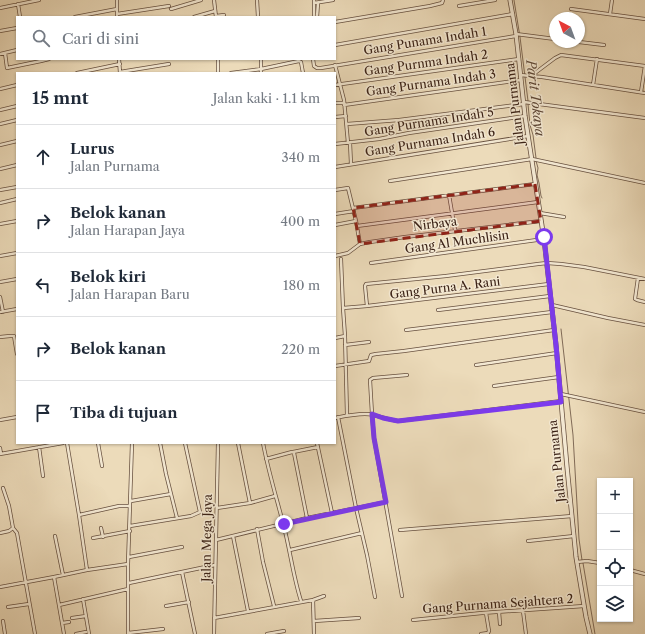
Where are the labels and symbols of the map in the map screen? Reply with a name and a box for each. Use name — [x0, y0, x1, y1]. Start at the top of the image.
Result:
north arrow — [549, 12, 585, 48]
street label: Gang Punama Indah 1 — [362, 23, 487, 58]
street label: Gang Purnma Indah 2 — [363, 46, 489, 79]
water label: Parit Tokaya — [523, 58, 549, 137]
street label: Jalan Purnama — [502, 61, 527, 148]
street label: Gang Purnama Indah 3 — [365, 66, 497, 99]
street label: Gang Purnama Indah 5 — [363, 104, 495, 139]
street label: Gang Purnama Indah 6 — [364, 124, 496, 159]
street label: Nirbaya — [412, 213, 459, 234]
street label: Gang Al Muchlisin — [404, 227, 510, 256]
route start — [535, 228, 553, 246]
street label: Gang Purna A. Rani — [389, 273, 501, 302]
street label: Jalan Purnama — [545, 418, 568, 505]
street label: Jalan Mega Jaya — [198, 493, 215, 584]
route end — [275, 515, 293, 533]
street label: Gang Purnama Sejahtera 2 — [422, 591, 574, 616]

